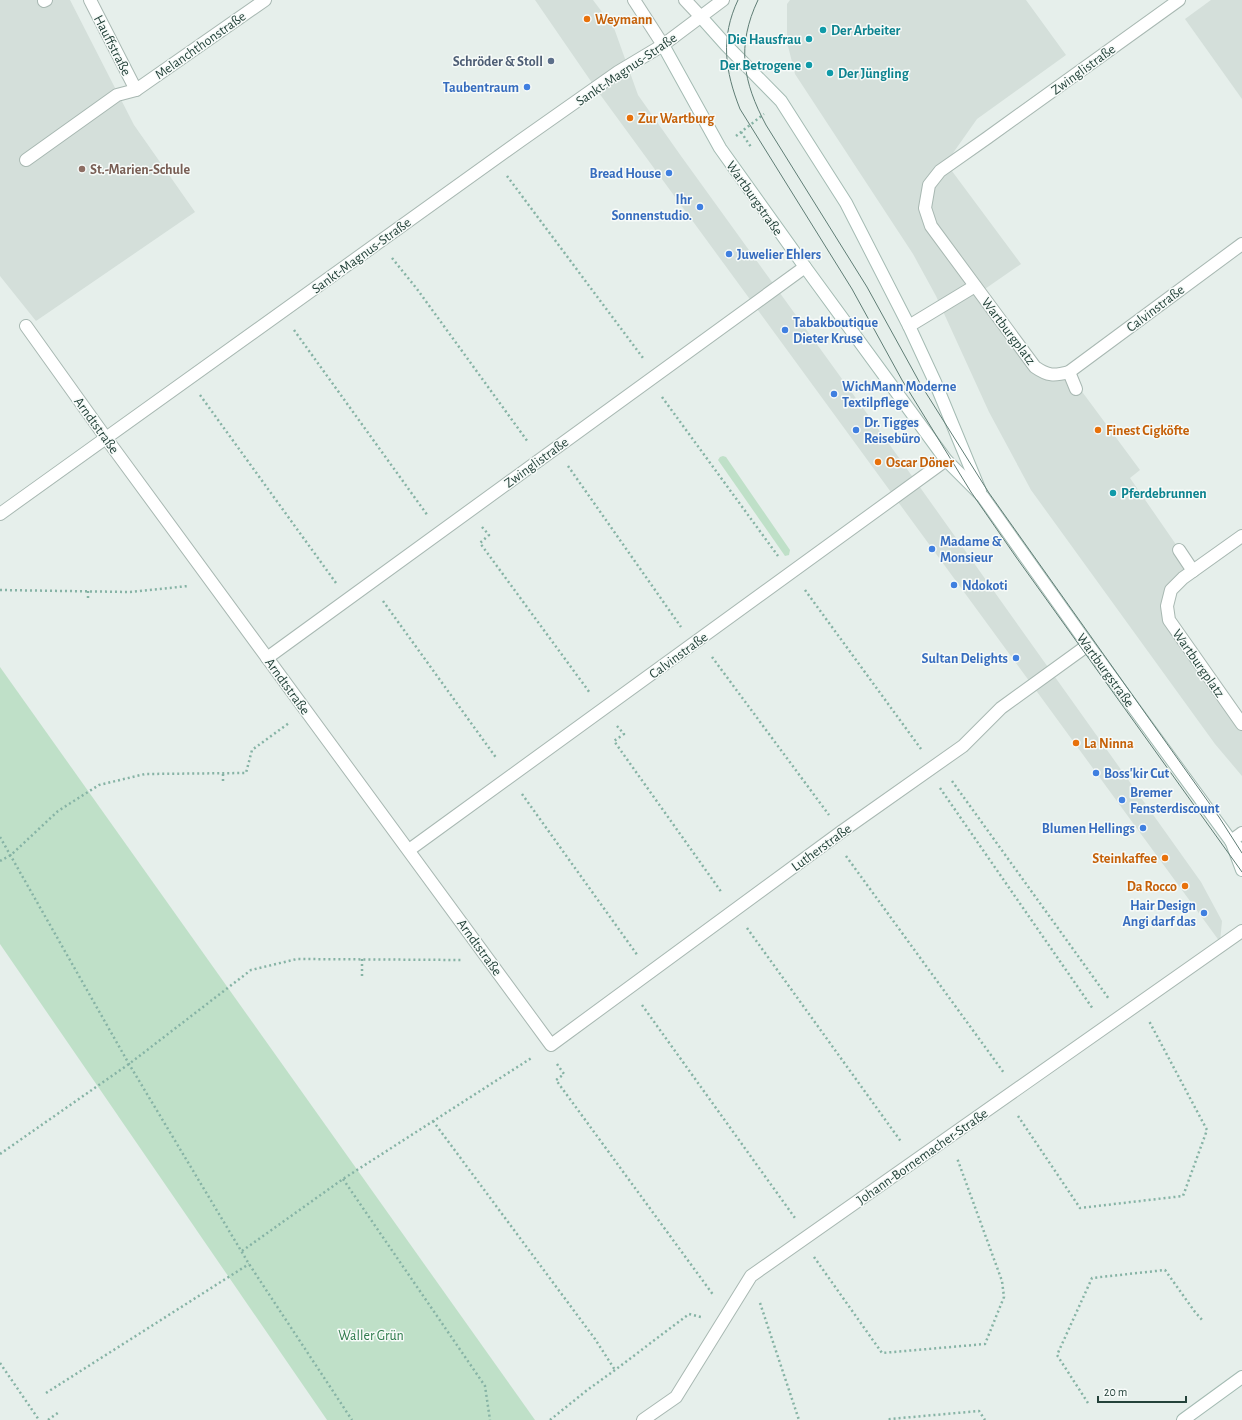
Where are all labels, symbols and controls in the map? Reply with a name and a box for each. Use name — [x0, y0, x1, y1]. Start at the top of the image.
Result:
street label: Melanchthonstraße — [153, 9, 249, 82]
street label: Hauffstraße — [91, 13, 133, 78]
place label: Weymann — [595, 13, 653, 27]
marker: Weymann — [582, 14, 592, 24]
place label: Der Arbeiter — [831, 24, 901, 38]
marker: Der Arbeiter — [818, 25, 828, 35]
street label: Sankt-Magnus-Straße — [573, 31, 680, 109]
place label: Die Hausfrau — [727, 33, 802, 47]
marker: Die Hausfrau — [804, 34, 814, 44]
street label: Zwinglistraße — [1049, 42, 1118, 98]
place label: Schröder & Stoll — [453, 55, 543, 69]
marker: Schröder & Stoll — [546, 56, 556, 66]
place label: Der Betrogene — [720, 59, 801, 73]
marker: Der Betrogene — [804, 60, 814, 70]
place label: Der Jüngling — [838, 67, 910, 81]
marker: Der Jüngling — [825, 68, 835, 78]
place label: Taubentraum — [443, 81, 519, 95]
marker: Taubentraum — [522, 82, 532, 92]
place label: Zur Wartburg — [638, 112, 715, 126]
marker: Zur Wartburg — [625, 113, 635, 123]
street label: Wartburgstraße — [723, 159, 785, 238]
place label: St.-Marien-Schule — [90, 163, 191, 177]
marker: St.-Marien-Schule — [77, 164, 87, 174]
place label: Bread House — [590, 167, 661, 181]
marker: Bread House — [664, 168, 674, 178]
place label: Ihr Sonnenstudio. — [612, 193, 692, 223]
marker: Ihr Sonnenstudio. — [695, 202, 705, 212]
street label: Sankt-Magnus-Straße — [310, 215, 414, 296]
place label: Juwelier Ehlers — [737, 248, 821, 262]
marker: Juwelier Ehlers — [724, 249, 734, 259]
street label: Calvinstraße — [1124, 283, 1187, 335]
street label: Wartburgplatz — [979, 295, 1038, 368]
place label: Tabakboutique Dieter Kruse — [793, 316, 878, 346]
marker: Tabakboutique Dieter Kruse — [780, 325, 790, 335]
place label: WichMann Moderne Textilpflege — [842, 380, 957, 410]
marker: WichMann Moderne Textilpflege — [829, 389, 839, 399]
street label: Arndtstraße — [71, 395, 121, 456]
place label: Dr. Tigges Reisebüro — [864, 416, 920, 446]
place label: Finest Cigköfte — [1106, 424, 1190, 438]
marker: Dr. Tigges Reisebüro — [851, 425, 861, 435]
marker: Finest Cigköfte — [1093, 425, 1103, 435]
street label: Zwinglistraße — [502, 435, 571, 491]
place label: Oscar Döner — [886, 456, 954, 470]
marker: Oscar Döner — [873, 457, 883, 467]
place label: Pferdebrunnen — [1121, 487, 1207, 501]
marker: Pferdebrunnen — [1108, 488, 1118, 498]
place label: Madame & Monsieur — [940, 535, 1002, 565]
marker: Madame & Monsieur — [927, 544, 937, 554]
place label: Ndokoti — [962, 579, 1008, 593]
marker: Ndokoti — [949, 580, 959, 590]
street label: Wartburgplatz — [1170, 627, 1227, 700]
street label: Calvinstraße — [647, 630, 710, 682]
street label: Wartburgstraße — [1074, 631, 1137, 710]
place label: Sultan Delights — [922, 652, 1008, 666]
marker: Sultan Delights — [1011, 653, 1021, 663]
street label: Arndtstraße — [262, 656, 312, 717]
place label: La Ninna — [1084, 737, 1134, 751]
marker: La Ninna — [1071, 738, 1081, 748]
place label: Boss'kir Cut — [1104, 767, 1170, 781]
marker: Boss'kir Cut — [1091, 768, 1101, 778]
place label: Bremer Fensterdiscount — [1130, 786, 1220, 816]
marker: Bremer Fensterdiscount — [1117, 795, 1127, 805]
street label: Lutherstraße — [789, 821, 854, 874]
place label: Blumen Hellings — [1042, 822, 1135, 836]
marker: Blumen Hellings — [1138, 823, 1148, 833]
place label: Steinkaffee — [1092, 852, 1157, 866]
marker: Steinkaffee — [1160, 853, 1170, 863]
place label: Da Rocco — [1127, 880, 1177, 894]
marker: Da Rocco — [1180, 881, 1190, 891]
place label: Hair Design Angi darf das — [1122, 899, 1196, 929]
marker: Hair Design Angi darf das — [1199, 908, 1209, 918]
street label: Arndtstraße — [454, 917, 504, 978]
street label: Johann-Bornemacher-Straße — [855, 1106, 991, 1207]
park label: Waller Grün — [338, 1329, 404, 1343]
scale bar — [1098, 1378, 1186, 1404]
text: 20 m — [1104, 1386, 1127, 1398]

